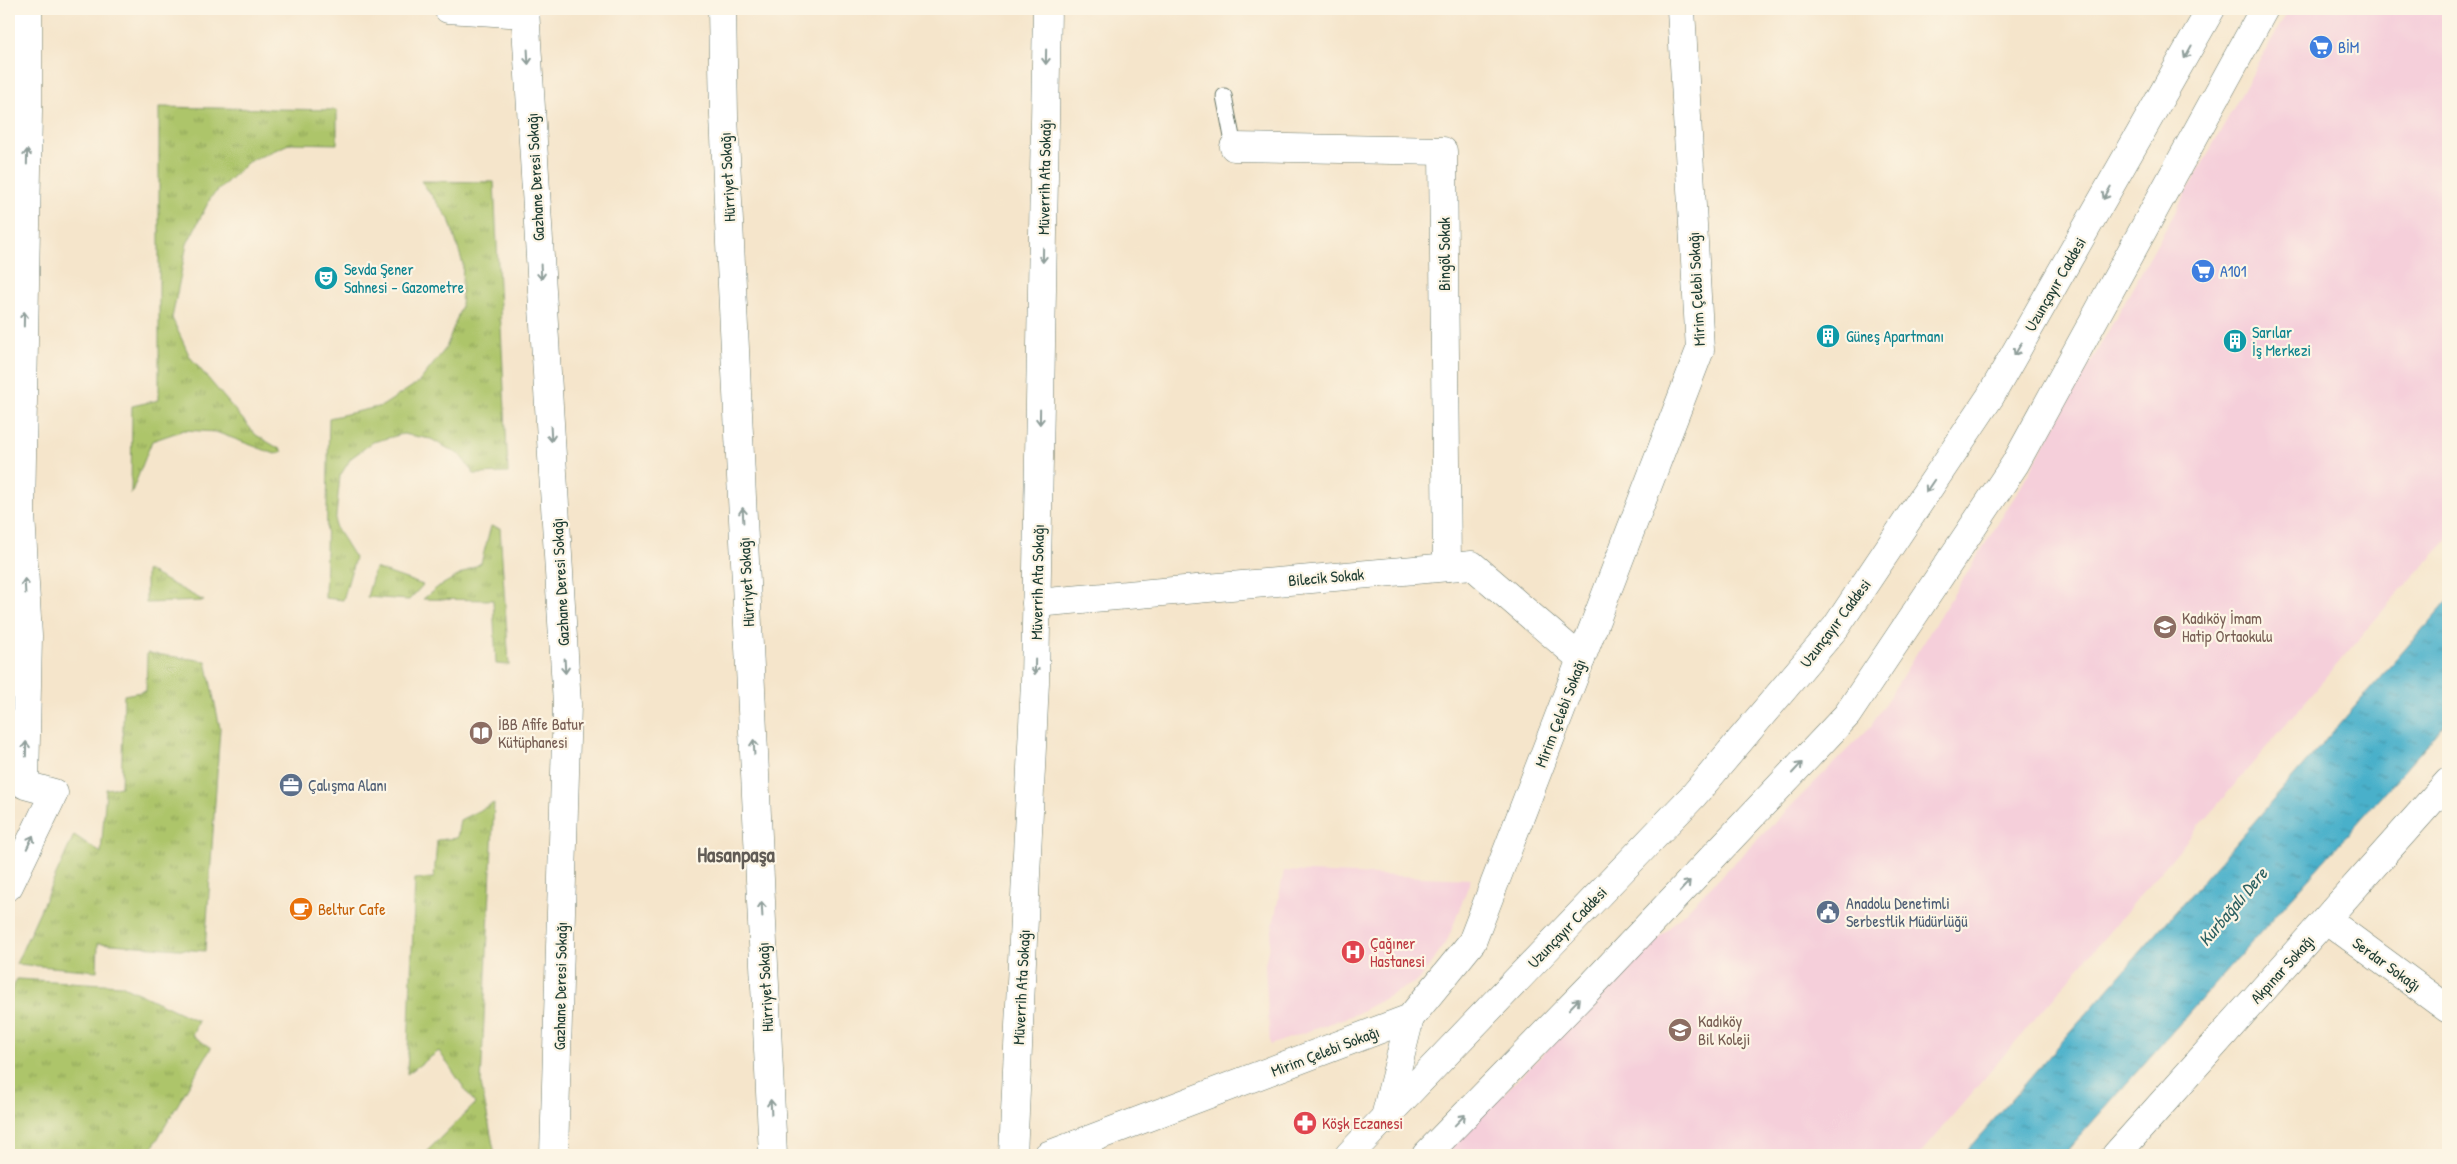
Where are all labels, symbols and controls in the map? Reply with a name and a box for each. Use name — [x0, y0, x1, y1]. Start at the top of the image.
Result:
supermarket icon: BİM — [2308, 34, 2334, 60]
place label: BİM — [2338, 36, 2359, 58]
one-way arrow — [2183, 44, 2193, 59]
one-way arrow — [523, 49, 532, 65]
one-way arrow — [1042, 49, 1051, 65]
street label: Gazhane Deresi Sokağı — [521, 112, 549, 242]
street label: Müverrih Ata Sokağı — [1032, 119, 1056, 235]
street label: Hürriyet Sokağı — [714, 132, 740, 222]
one-way arrow — [22, 149, 32, 165]
one-way arrow — [2102, 185, 2112, 199]
street label: Bingöl Sokak — [1433, 217, 1455, 291]
street label: Mirim Çelebi Sokağı — [1682, 231, 1710, 347]
street label: Uzunçayır Caddesi — [2019, 233, 2091, 335]
one-way arrow — [1038, 246, 1048, 263]
place label: Sevda Şener Sahnesi - Gazometre — [344, 258, 465, 298]
supermarket icon: A101 — [2190, 258, 2216, 284]
place label: A101 — [2220, 260, 2247, 282]
one-way arrow — [536, 264, 545, 280]
theatre icon: Sevda Şener Sahnesi - Gazometre — [313, 265, 339, 291]
one-way arrow — [19, 311, 29, 328]
place label: Sarılar İş Merkezi — [2252, 321, 2311, 361]
building icon: Güneş Apartmanı — [1815, 323, 1841, 349]
place label: Güneş Apartmanı — [1846, 325, 1944, 347]
building icon: Sarılar İş Merkezi — [2222, 328, 2248, 354]
one-way arrow — [2012, 341, 2022, 355]
one-way arrow — [1035, 409, 1045, 425]
one-way arrow — [546, 426, 555, 442]
one-way arrow — [1925, 479, 1936, 493]
one-way arrow — [738, 507, 748, 523]
street label: Gazhane Deresi Sokağı — [546, 517, 574, 647]
street label: Müverrih Ata Sokağı — [1025, 524, 1049, 640]
street label: Hürriyet Sokağı — [733, 537, 759, 627]
street label: Bilecik Sokak — [1287, 563, 1365, 591]
street label: Uzunçayır Caddesi — [1794, 574, 1876, 672]
one-way arrow — [20, 579, 29, 595]
place label: Kadıköy İmam Hatip Ortaokulu — [2182, 607, 2273, 647]
school or university icon: Kadıköy İmam Hatip Ortaokulu — [2152, 614, 2178, 640]
street label: Mirim Çelebi Sokağı — [1529, 656, 1591, 770]
one-way arrow — [560, 658, 569, 674]
one-way arrow — [1030, 659, 1040, 675]
place label: İBB Afife Batur Kütüphanesi — [498, 713, 584, 753]
library icon: İBB Afife Batur Kütüphanesi — [468, 720, 494, 746]
one-way arrow — [749, 739, 759, 756]
one-way arrow — [21, 741, 31, 758]
one-way arrow — [1791, 762, 1803, 774]
office icon: Çalışma Alanı — [278, 772, 304, 798]
place label: Çalışma Alanı — [308, 774, 387, 796]
one-way arrow — [25, 835, 35, 850]
district label: Hasanpaşa — [697, 840, 775, 870]
water label: Kurbağalı Dere — [2192, 861, 2274, 951]
one-way arrow — [1679, 880, 1691, 893]
street label: Uzunçayır Caddesi — [1522, 881, 1612, 973]
place label: Anadolu Denetimli Serbestlik Müdürlüğü — [1846, 892, 1968, 932]
cafe icon: Beltur Cafe — [288, 896, 314, 922]
place label: Beltur Cafe — [318, 898, 386, 920]
public building icon: Anadolu Denetimli Serbestlik Müdürlüğü — [1815, 899, 1841, 925]
one-way arrow — [757, 902, 766, 918]
street label: Gazhane Deresi Sokağı — [548, 922, 572, 1050]
street label: Müverrih Ata Sokağı — [1007, 929, 1035, 1045]
street label: Akpınar Sokağı — [2245, 930, 2319, 1008]
place label: Çağıner Hastanesi — [1370, 932, 1425, 972]
street label: Serdar Sokağı — [2348, 932, 2426, 996]
hospital icon: Çağıner Hastanesi — [1340, 939, 1366, 965]
street label: Hürriyet Sokağı — [752, 942, 778, 1032]
one-way arrow — [1567, 998, 1580, 1010]
place label: Kadıköy Bil Koleji — [1698, 1010, 1750, 1050]
school or university icon: Kadıköy Bil Koleji — [1667, 1017, 1693, 1043]
street label: Mirim Çelebi Sokağı — [1268, 1020, 1382, 1082]
one-way arrow — [766, 1099, 775, 1115]
pharmacy icon: Köşk Eczanesi — [1292, 1110, 1318, 1136]
place label: Köşk Eczanesi — [1322, 1112, 1403, 1134]
one-way arrow — [1454, 1114, 1466, 1127]

